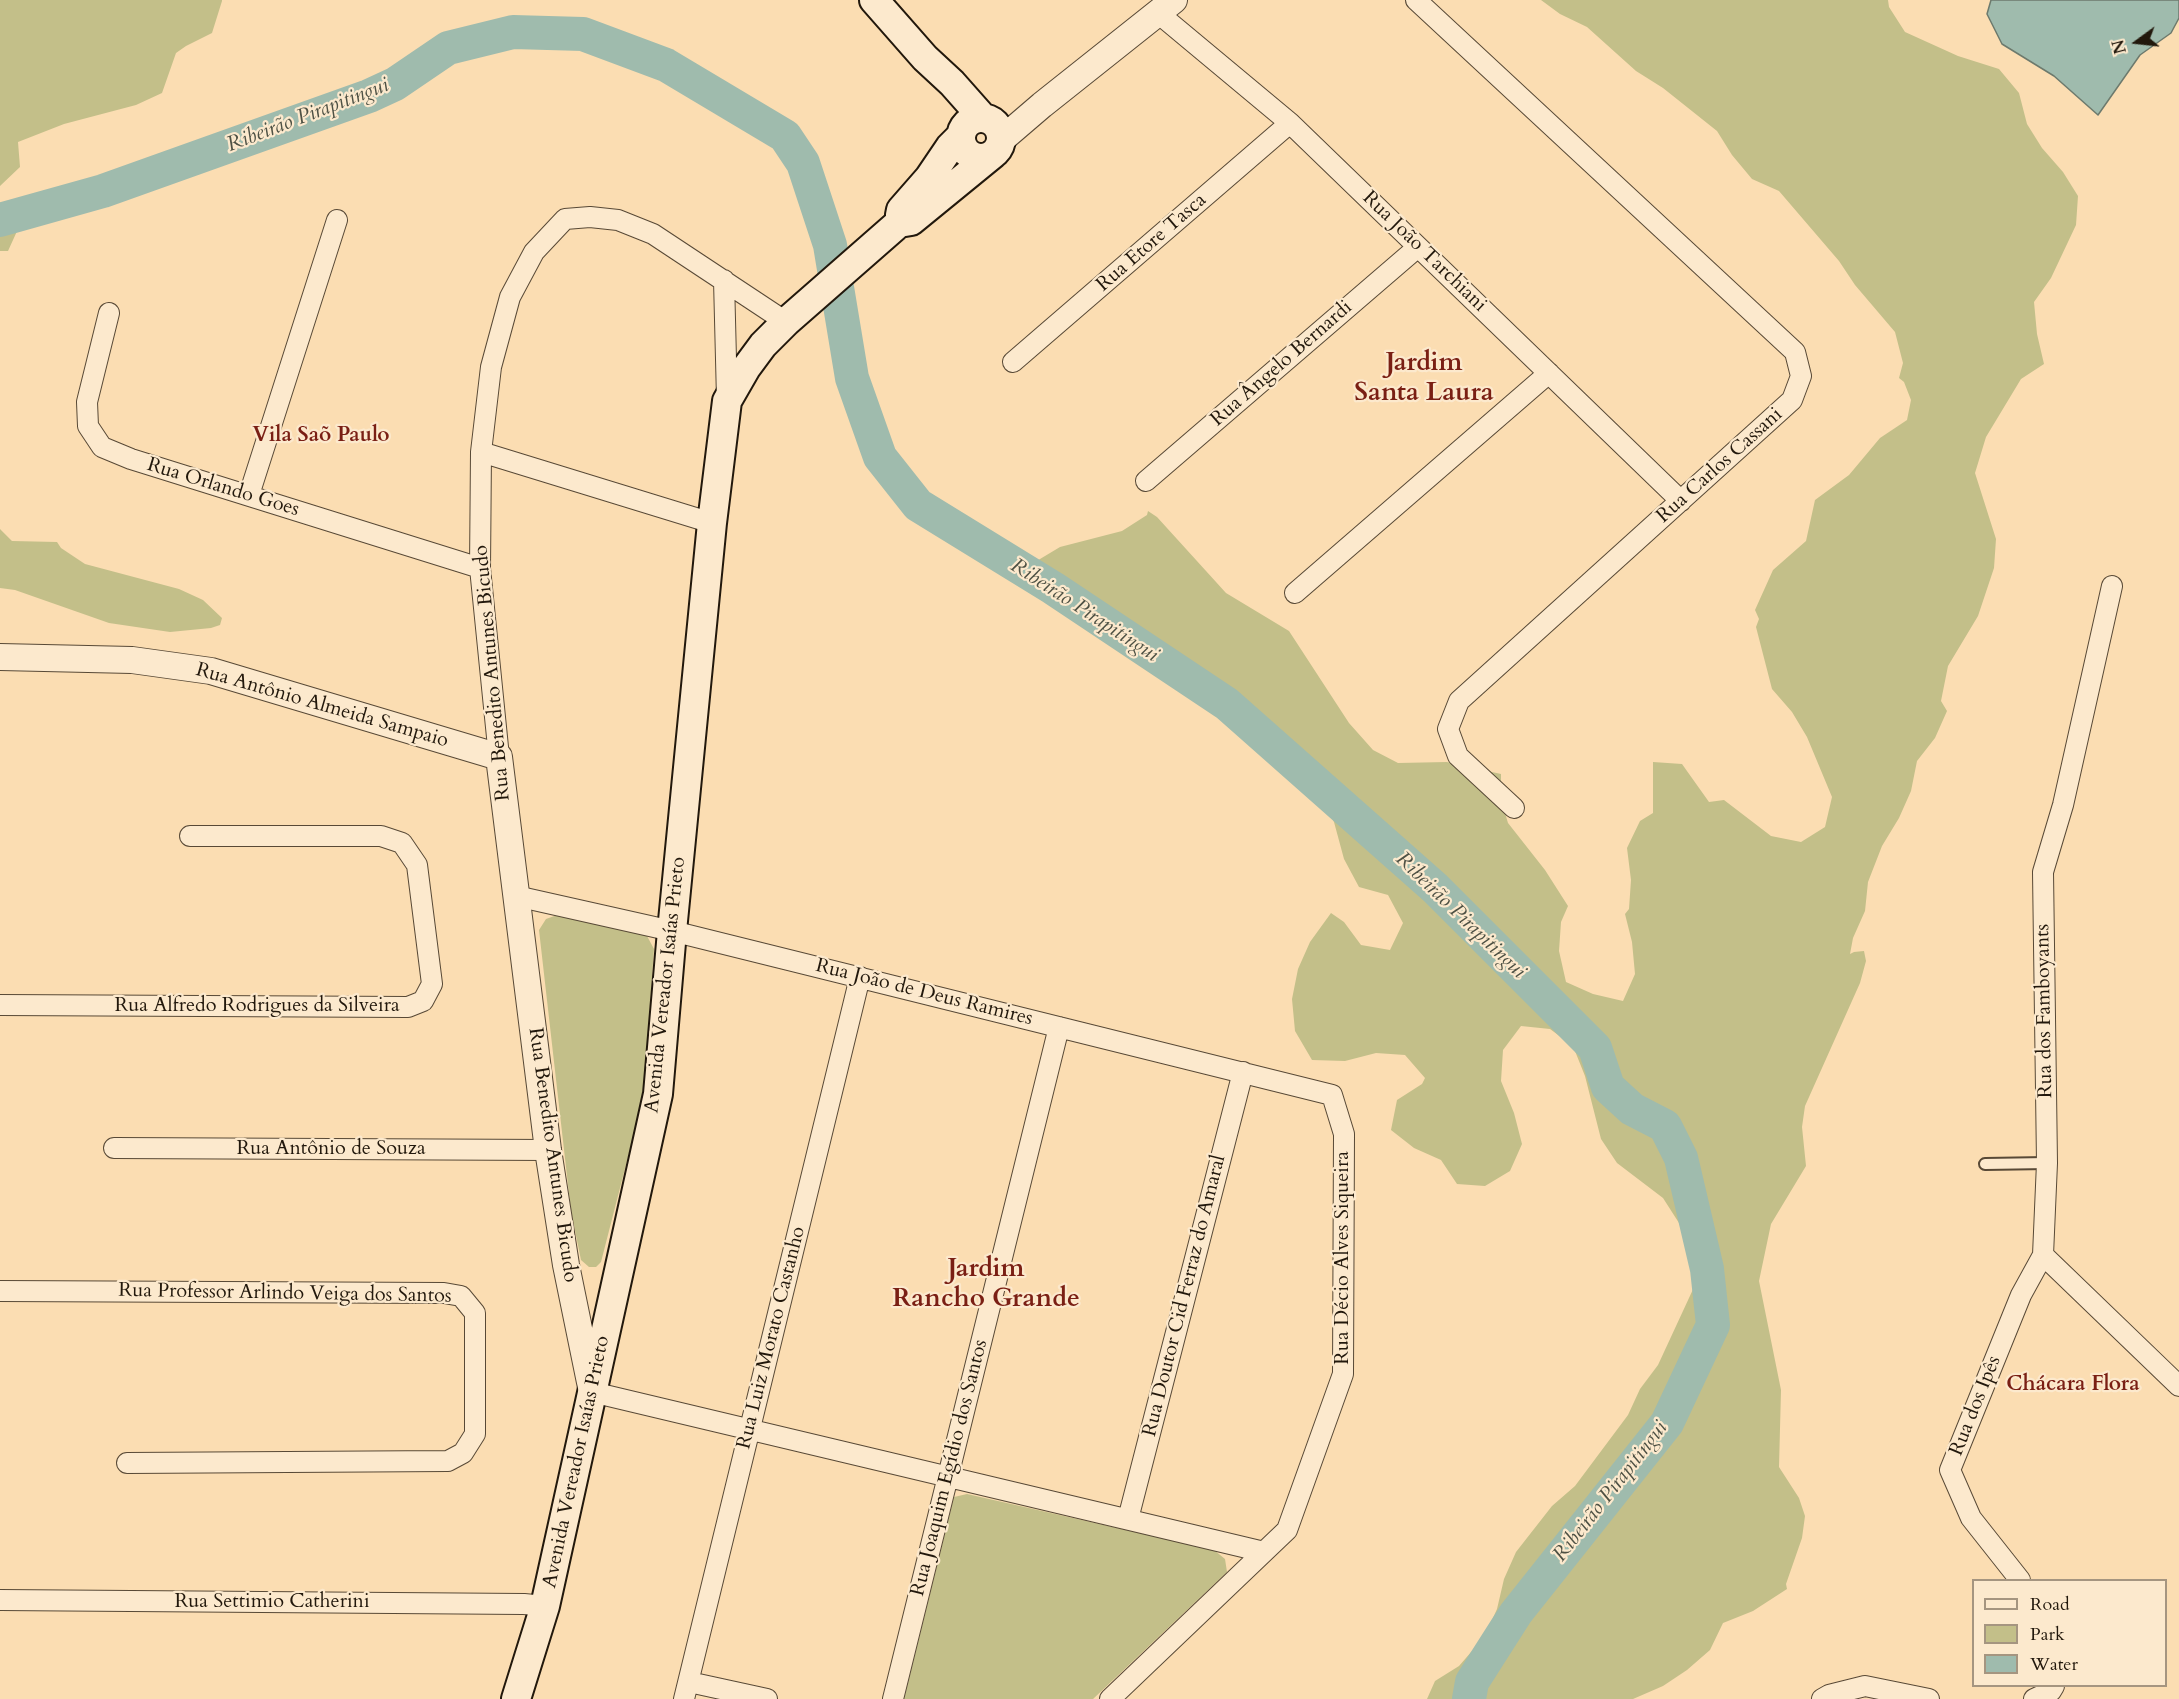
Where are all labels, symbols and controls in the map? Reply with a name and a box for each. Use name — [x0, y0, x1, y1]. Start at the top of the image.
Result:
north arrow — [2107, 12, 2167, 72]
text: N — [2107, 37, 2132, 56]
water label: Ribeirão Pirapitingui — [223, 74, 393, 158]
street label: Rua João Tarchiani — [1357, 187, 1491, 317]
street label: Rua Etore Tasca — [1092, 189, 1212, 297]
street label: Rua Ângelo Bernardi — [1206, 296, 1358, 432]
district label: Jardim Santa Laura — [1354, 348, 1494, 410]
street label: Rua Carlos Cassani — [1652, 403, 1788, 529]
district label: Vila Saõ Paulo — [253, 423, 389, 449]
street label: Rua Orlando Goes — [144, 453, 302, 523]
street label: Rua Benedito Antunes Bicudo — [470, 544, 516, 802]
water label: Ribeirão Pirapitingui — [1005, 554, 1163, 668]
street label: Rua Antônio Almeida Sampaio — [193, 658, 451, 754]
water label: Ribeirão Pirapitingui — [1390, 847, 1530, 985]
street label: Avenida Vereador Isaías Prieto — [641, 856, 691, 1114]
street label: Rua dos Famboyants — [2031, 924, 2059, 1098]
street label: Rua João de Deus Ramires — [813, 954, 1035, 1032]
street label: Rua Alfredo Rodrigues da Silveira — [114, 994, 400, 1018]
street label: Rua Benedito Antunes Bicudo — [522, 1026, 582, 1284]
street label: Rua Antônio de Souza — [236, 1137, 426, 1161]
street label: Rua Décio Alves Siqueira — [1331, 1151, 1355, 1365]
street label: Rua Doutor Cid Ferraz do Amaral — [1138, 1153, 1232, 1439]
street label: Rua Luiz Morato Castanho — [733, 1224, 811, 1452]
district label: Jardim Rancho Grande — [892, 1254, 1080, 1316]
street label: Rua Professor Arlindo Veiga dos Santos — [118, 1279, 452, 1309]
street label: Avenida Vereador Isaías Prieto — [538, 1334, 616, 1590]
street label: Rua Joaquim Egídio dos Santos — [906, 1337, 994, 1599]
street label: Rua dos Ipês — [1945, 1353, 2007, 1459]
district label: Chácara Flora — [2006, 1372, 2140, 1398]
water label: Ribeirão Pirapitingui — [1548, 1417, 1674, 1567]
legend — [1972, 1579, 2167, 1687]
street label: Rua Settimio Catherini — [174, 1590, 370, 1614]
text: Road — [2030, 1592, 2070, 1617]
text: Park — [2030, 1622, 2065, 1647]
text: Water — [2030, 1652, 2078, 1677]

